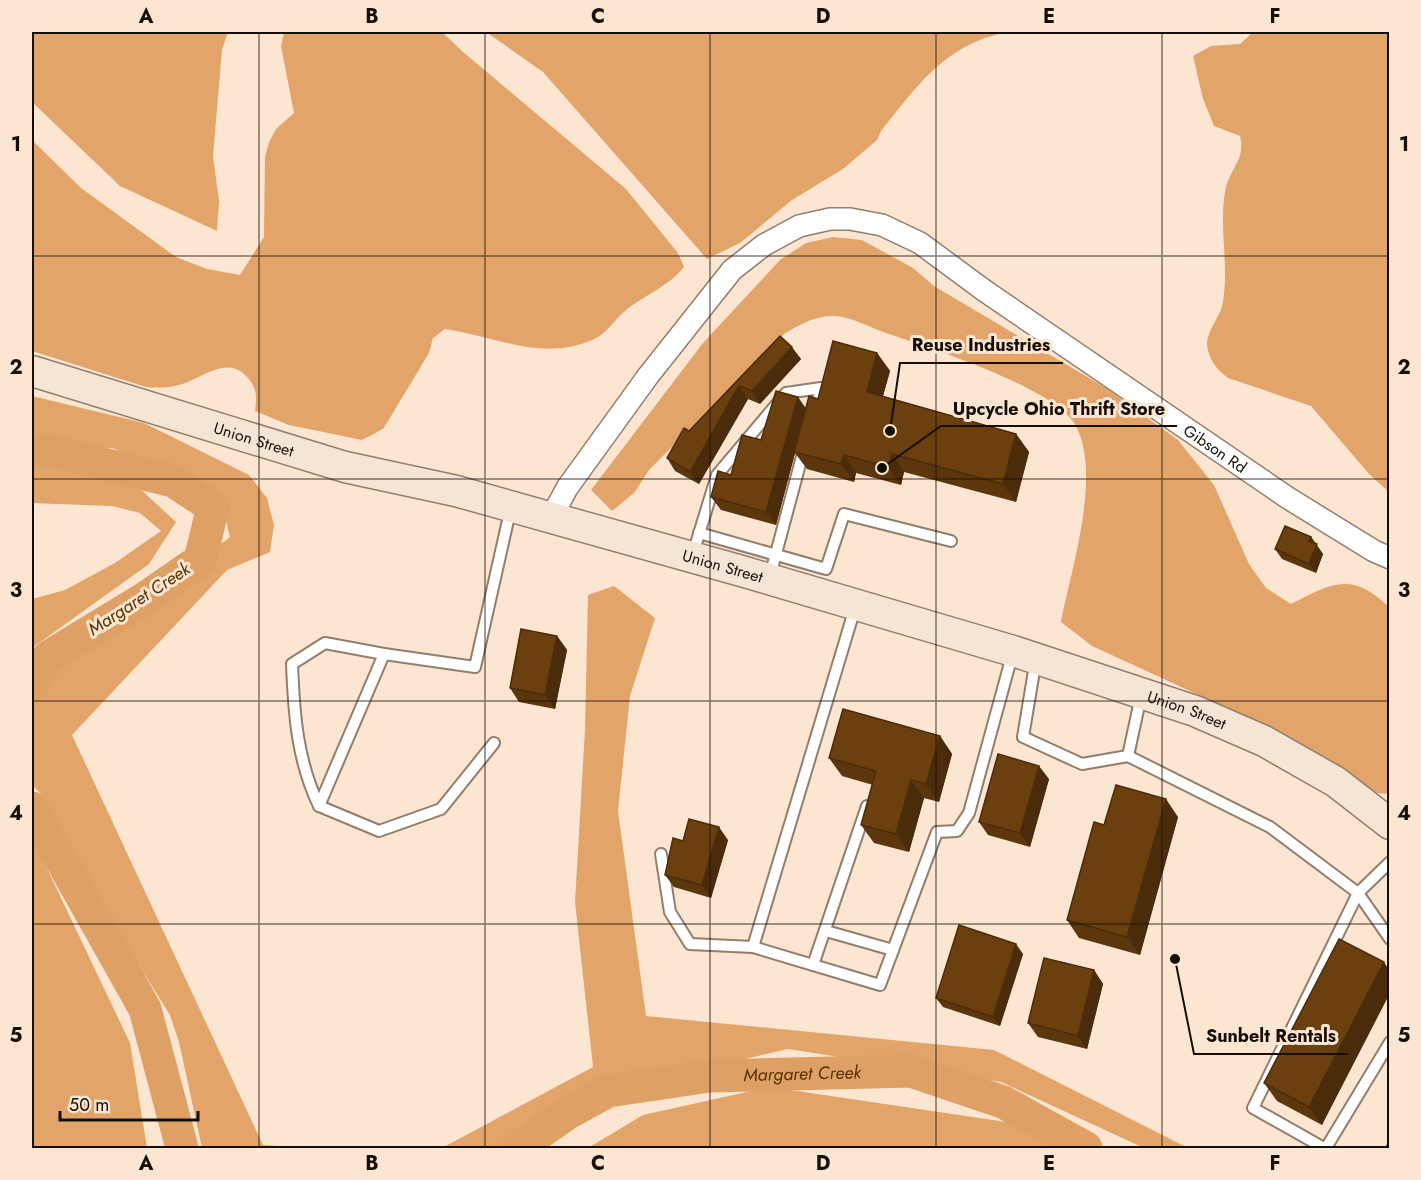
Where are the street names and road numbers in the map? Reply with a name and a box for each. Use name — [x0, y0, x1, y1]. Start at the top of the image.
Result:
street label: Union Street — [211, 416, 297, 462]
street label: Gibson Rd — [1179, 418, 1252, 478]
street label: Union Street — [680, 544, 766, 588]
street label: Union Street — [1144, 685, 1230, 735]

